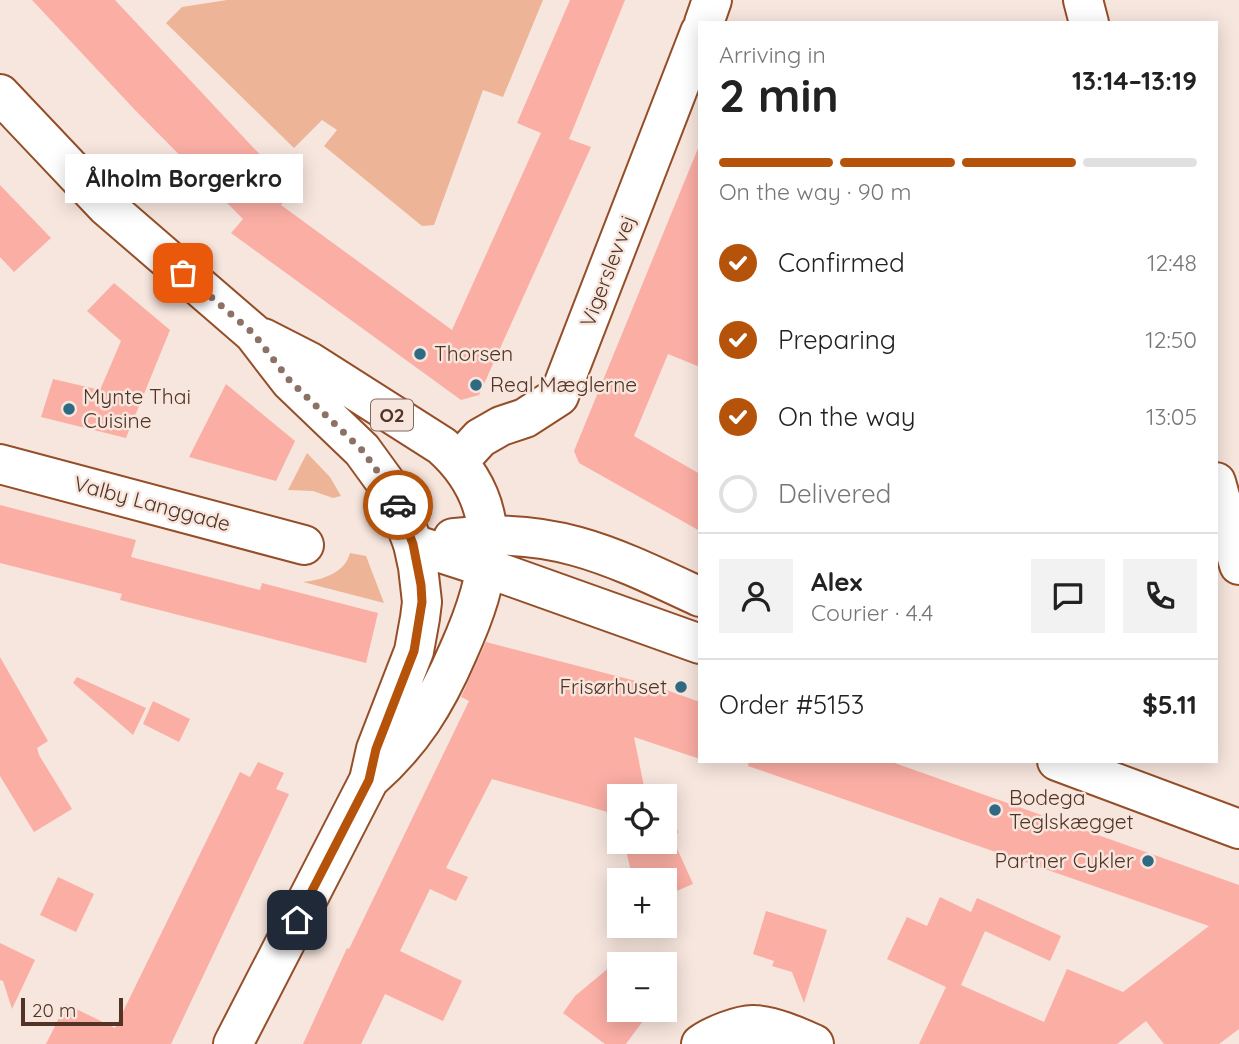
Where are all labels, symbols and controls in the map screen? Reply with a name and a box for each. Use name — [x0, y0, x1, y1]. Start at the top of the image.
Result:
text: Arriving in — [719, 40, 826, 69]
text: 13:14–13:19 — [1072, 64, 1197, 97]
text: 2 min — [719, 66, 839, 124]
callout: Ålholm Borgerkro — [64, 154, 302, 203]
text: Ålholm Borgerkro — [86, 164, 282, 193]
text: On the way · 90 m — [719, 177, 912, 206]
street label: Vigerslevvej — [574, 211, 640, 330]
pin — [153, 243, 213, 303]
icon: check — [719, 244, 757, 282]
text: Confirmed — [778, 246, 905, 279]
text: 12:48 — [1147, 248, 1197, 277]
icon: bag — [164, 254, 202, 292]
icon: check — [719, 321, 757, 359]
text: Preparing — [778, 323, 896, 356]
text: 12:50 — [1145, 325, 1197, 354]
place label: Thorsen — [434, 340, 513, 366]
marker: Thorsen — [412, 346, 428, 362]
place label: Real Mæglerne — [490, 371, 637, 397]
marker: Real Mæglerne — [468, 377, 484, 393]
place label: Mynte Thai Cuisine — [83, 383, 191, 433]
icon: check — [719, 398, 757, 436]
road number: O2 — [371, 400, 413, 430]
text: On the way — [778, 400, 916, 433]
marker: Mynte Thai Cuisine — [61, 401, 77, 417]
text: 13:05 — [1146, 402, 1197, 431]
street label: Valby Langgade — [71, 470, 233, 536]
courier — [363, 470, 433, 540]
text: Delivered — [778, 477, 891, 510]
icon: car — [379, 486, 417, 524]
button: person — [719, 559, 793, 633]
button: chat — [1031, 559, 1105, 633]
button: phone — [1123, 559, 1197, 633]
text: Alex — [811, 565, 862, 598]
text: Courier · 4.4 — [811, 598, 933, 627]
place label: Frisørhuset — [559, 673, 667, 699]
marker: Frisørhuset — [673, 679, 689, 695]
text: Order #5153 — [719, 688, 865, 721]
text: $5.11 — [1142, 688, 1197, 721]
map controls — [607, 784, 677, 1022]
button: locate — [607, 784, 677, 854]
place label: Bodega Teglskægget — [1009, 784, 1134, 834]
marker: Bodega Teglskægget — [987, 802, 1003, 818]
place label: Partner Cykler — [994, 847, 1134, 873]
marker: Partner Cykler — [1140, 853, 1156, 869]
button: + — [607, 868, 677, 938]
pin — [267, 890, 327, 950]
icon: home — [278, 901, 316, 939]
button: − — [607, 952, 677, 1022]
scale bar — [21, 995, 122, 1027]
text: 20 m — [32, 998, 76, 1022]

